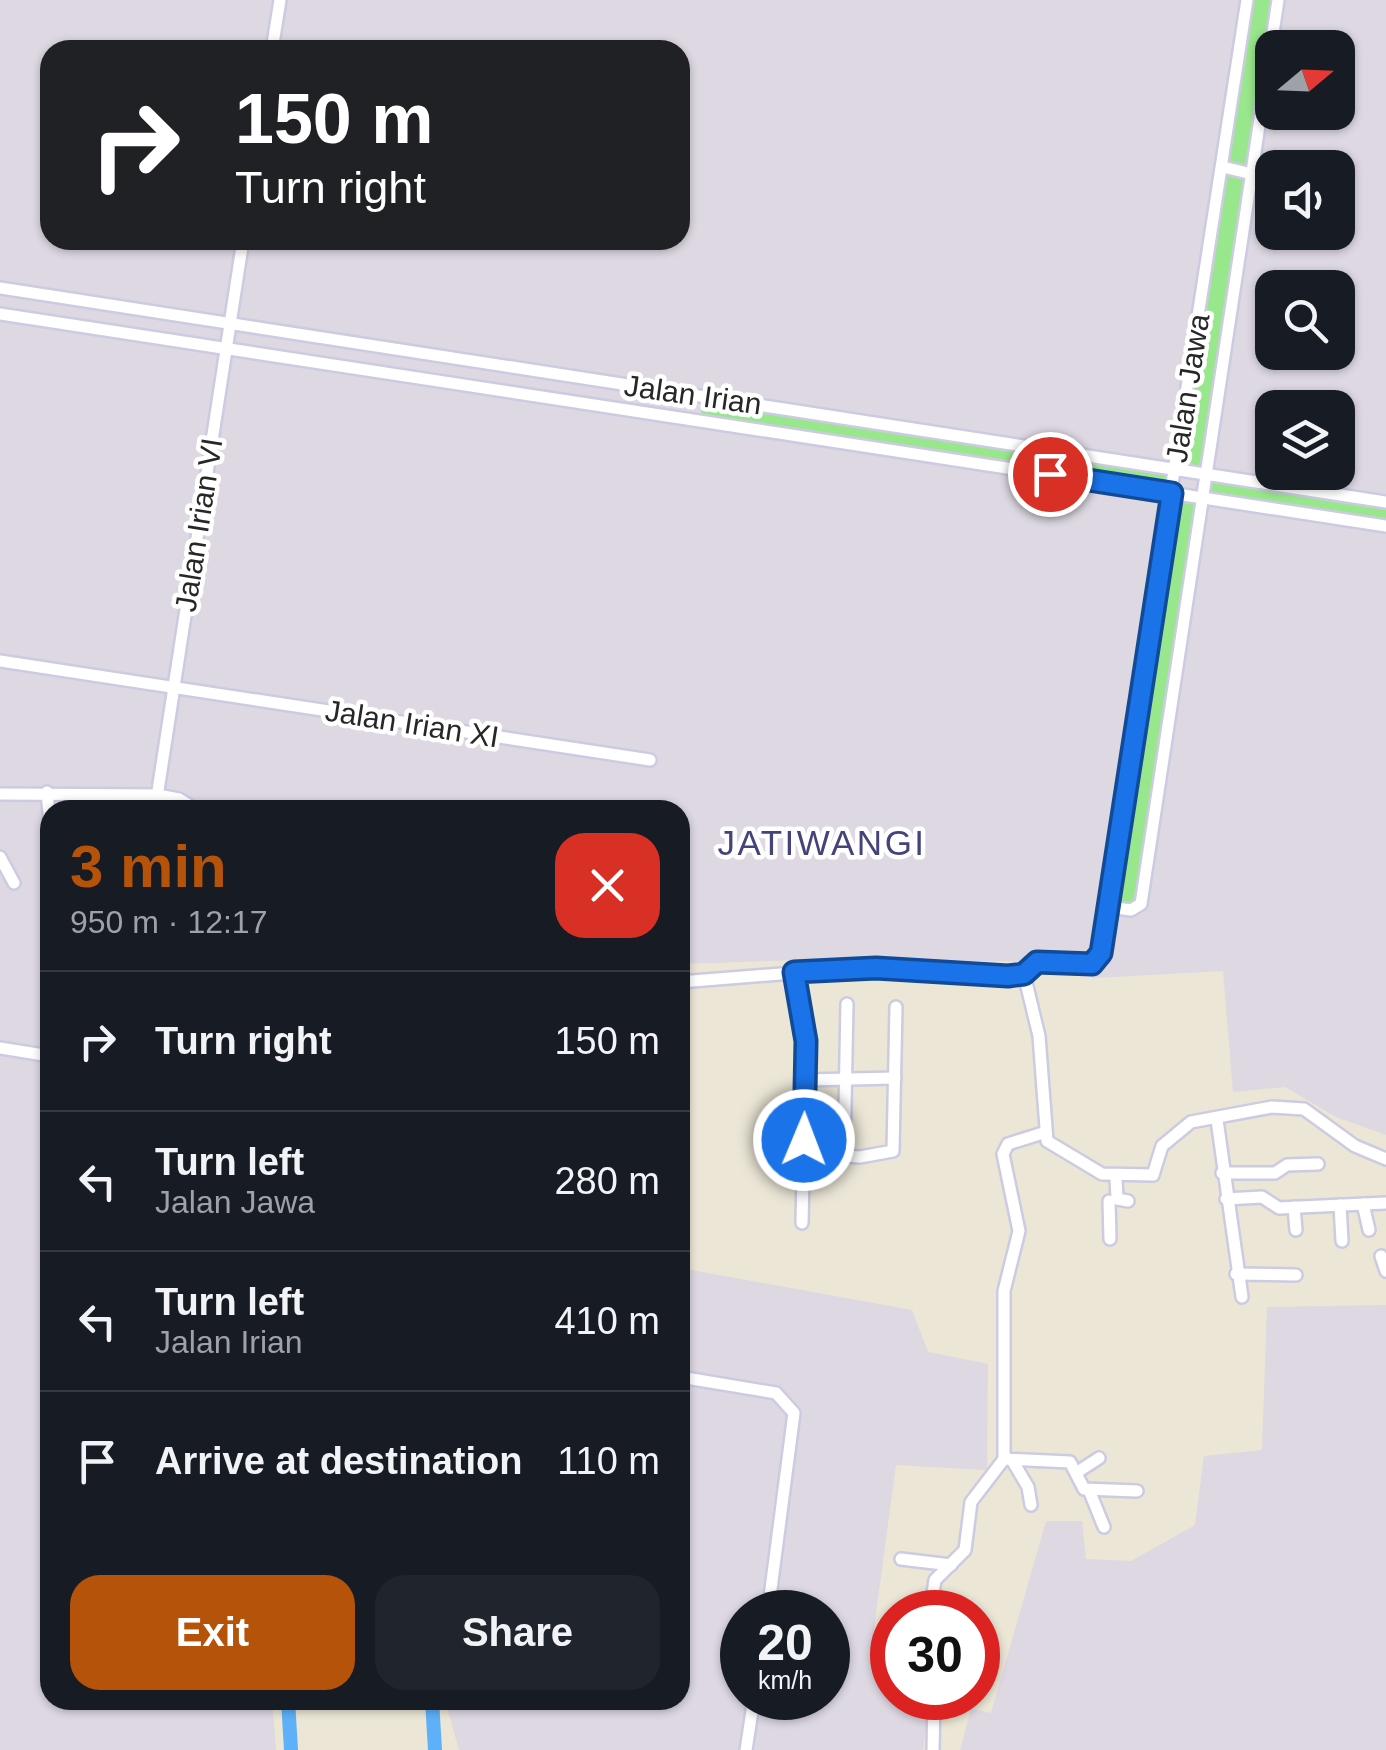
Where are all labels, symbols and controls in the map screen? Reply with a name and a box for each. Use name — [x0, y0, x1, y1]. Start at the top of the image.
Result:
north arrow — [1255, 30, 1355, 130]
map controls — [1255, 30, 1355, 490]
icon: right — [70, 80, 200, 210]
text: 150 m — [235, 80, 433, 158]
button: sound — [1255, 150, 1355, 250]
text: Turn right — [235, 162, 426, 213]
button: search — [1255, 270, 1355, 370]
street label: Jalan Jawa — [1159, 311, 1216, 465]
street label: Jalan Irian — [622, 369, 764, 420]
button: layers — [1255, 390, 1355, 490]
pin — [1008, 432, 1093, 517]
street label: Jalan Irian VI — [169, 436, 228, 614]
icon: arrive — [1023, 447, 1078, 502]
street label: Jalan Irian XI — [323, 694, 501, 753]
district label: JATIWANGI — [717, 823, 927, 862]
text: 3 min — [70, 833, 227, 900]
button: close — [555, 833, 660, 938]
text: 950 m · 12:17 — [70, 904, 267, 940]
icon: right — [70, 1014, 125, 1069]
text: Turn right — [155, 1020, 332, 1062]
text: 150 m — [554, 1020, 660, 1062]
position arrow — [752, 1088, 856, 1192]
text: Turn left — [155, 1141, 304, 1183]
icon: left — [70, 1154, 125, 1209]
text: 280 m — [554, 1160, 660, 1202]
text: Jalan Jawa — [155, 1184, 315, 1220]
text: Turn left — [155, 1281, 304, 1323]
icon: left — [70, 1294, 125, 1349]
text: 410 m — [554, 1300, 660, 1342]
text: Jalan Irian — [155, 1324, 303, 1360]
icon: arrive — [70, 1434, 125, 1489]
text: Arrive at destination — [155, 1440, 522, 1482]
text: 110 m — [557, 1440, 660, 1482]
button: Exit — [70, 1575, 355, 1690]
button: Share — [375, 1575, 660, 1690]
speed limit sign: 30 — [870, 1590, 1000, 1720]
text: 20 — [757, 1615, 813, 1671]
text: km/h — [758, 1666, 812, 1694]

